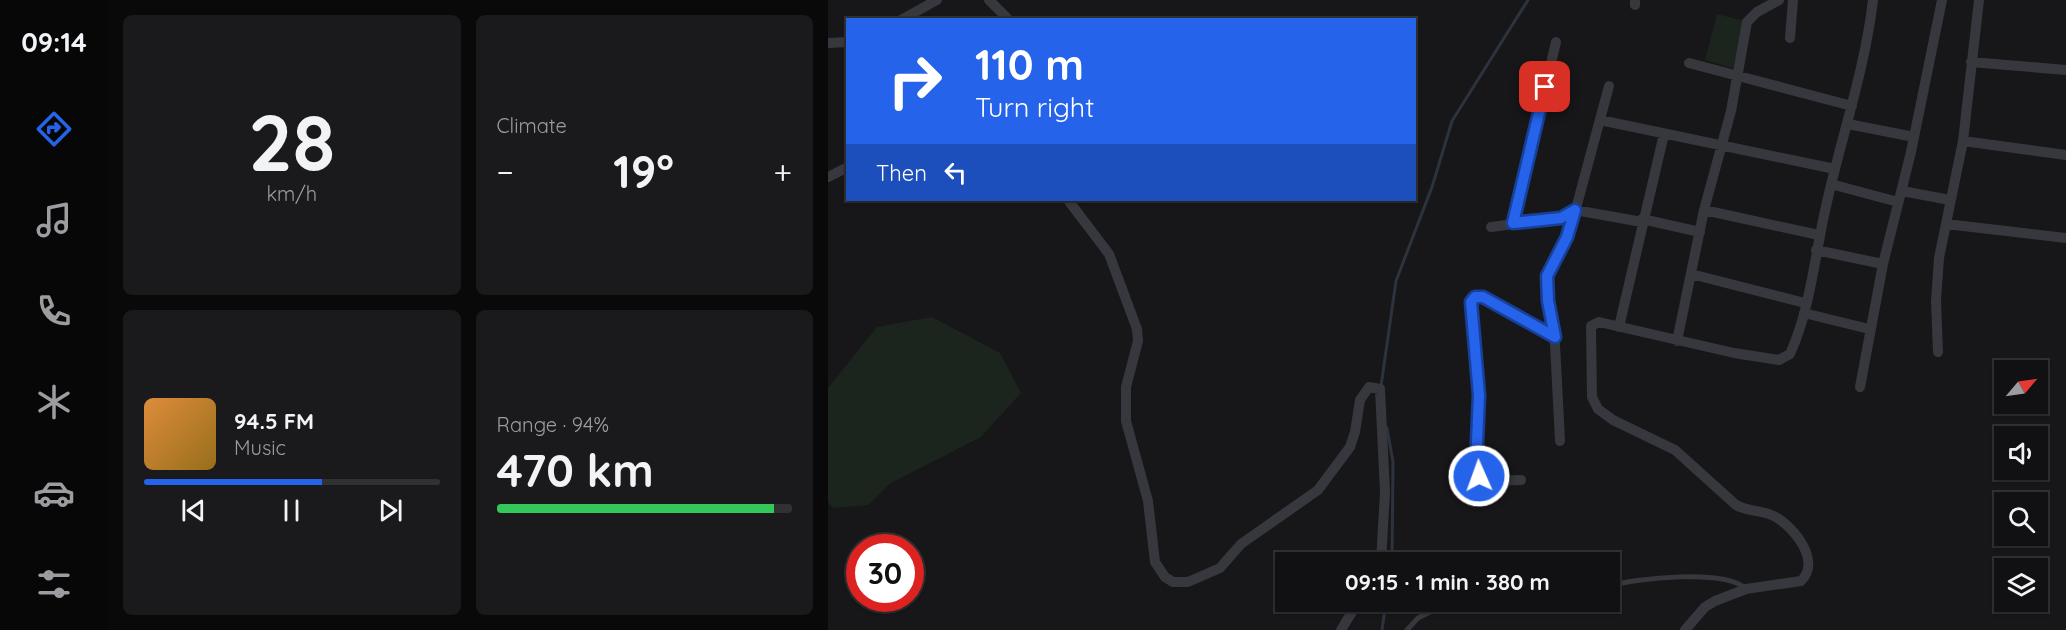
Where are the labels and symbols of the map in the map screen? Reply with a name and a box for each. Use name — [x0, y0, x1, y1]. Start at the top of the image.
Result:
pin — [1519, 61, 1570, 112]
north arrow — [1994, 360, 2048, 414]
position arrow — [1447, 444, 1511, 508]
speed limit sign: 30 — [846, 534, 924, 612]

